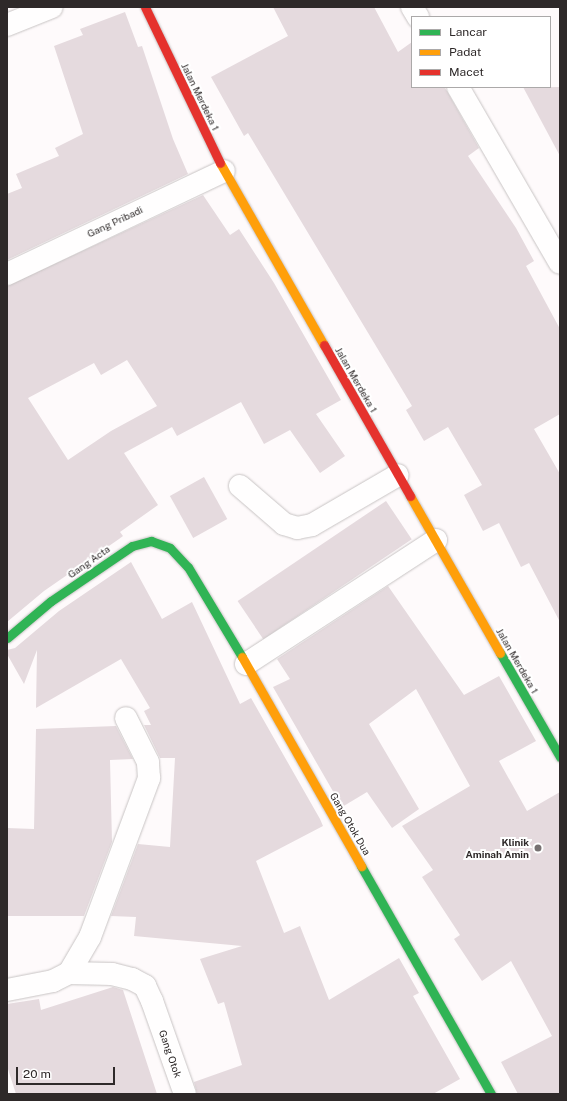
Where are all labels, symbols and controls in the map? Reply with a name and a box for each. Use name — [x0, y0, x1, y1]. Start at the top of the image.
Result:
legend — [411, 16, 551, 88]
text: Lancar — [449, 25, 487, 39]
text: Padat — [449, 45, 481, 59]
street label: Jalan Merdeka 1 — [178, 61, 222, 133]
text: Macet — [449, 65, 484, 79]
street label: Gang Pribadi — [85, 204, 145, 240]
street label: Jalan Merdeka 1 — [332, 345, 380, 415]
street label: Gang Acta — [66, 543, 112, 581]
street label: Jalan Merdeka 1 — [493, 626, 541, 696]
street label: Gang Otok Dua — [327, 791, 373, 857]
place label: Klinik Aminah Amin — [465, 836, 529, 860]
marker: Klinik Aminah Amin — [532, 842, 544, 854]
street label: Gang Otok — [156, 1029, 184, 1079]
scale bar — [18, 1059, 117, 1085]
text: 20 m — [23, 1067, 51, 1081]

